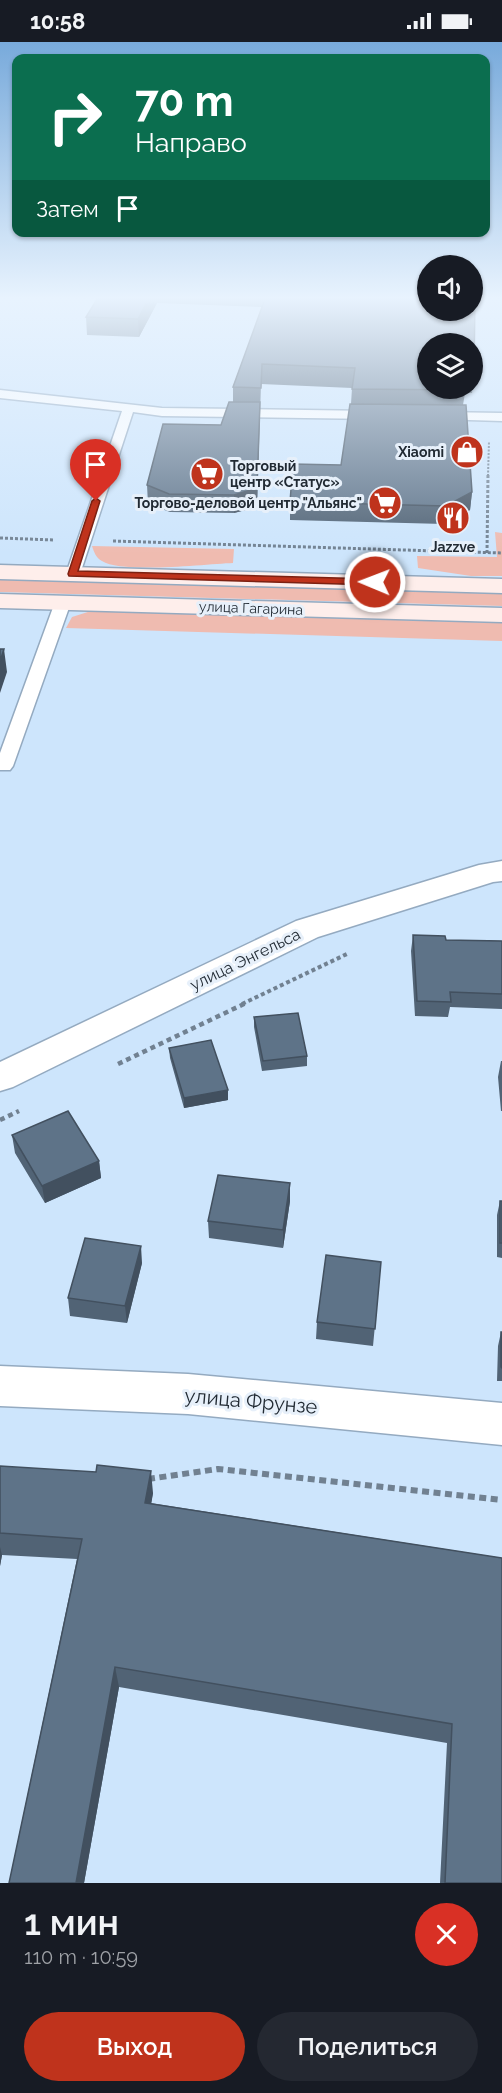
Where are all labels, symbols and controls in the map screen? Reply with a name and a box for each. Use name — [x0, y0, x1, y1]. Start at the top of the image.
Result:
text: 10:58 — [30, 8, 85, 34]
text: 70 m — [135, 77, 234, 126]
icon: right — [36, 78, 114, 156]
text: Направо — [135, 127, 247, 158]
icon: arrive — [111, 192, 144, 225]
text: Затем — [36, 196, 99, 222]
map controls — [417, 255, 483, 399]
button: sound — [417, 255, 483, 321]
button: layers — [417, 333, 483, 399]
shop icon: Xiaomi — [449, 434, 485, 470]
pin — [70, 439, 121, 501]
place label: Xiaomi — [397, 444, 444, 460]
icon: arrive — [79, 448, 112, 481]
supermarket icon: Торговый центр «Статус» — [189, 456, 225, 492]
place label: Торговый центр «Статус» — [230, 458, 340, 490]
supermarket icon: Торгово-деловой центр "Альянс" — [367, 485, 403, 521]
place label: Торгово-деловой центр "Альянс" — [134, 495, 362, 511]
restaurant icon: Jazzve — [435, 500, 471, 536]
place label: Jazzve — [431, 539, 476, 555]
position arrow — [343, 550, 407, 614]
street label: улица Гагарина — [199, 598, 303, 618]
street label: улица Энгельса — [187, 925, 303, 994]
street label: улица Фрунзе — [184, 1383, 319, 1419]
text: 1 мин — [24, 1901, 119, 1943]
button: close — [415, 1903, 478, 1966]
text: 110 m · 10:59 — [24, 1945, 138, 1969]
button: Выход — [24, 2012, 245, 2081]
button: Поделиться — [257, 2012, 478, 2081]

